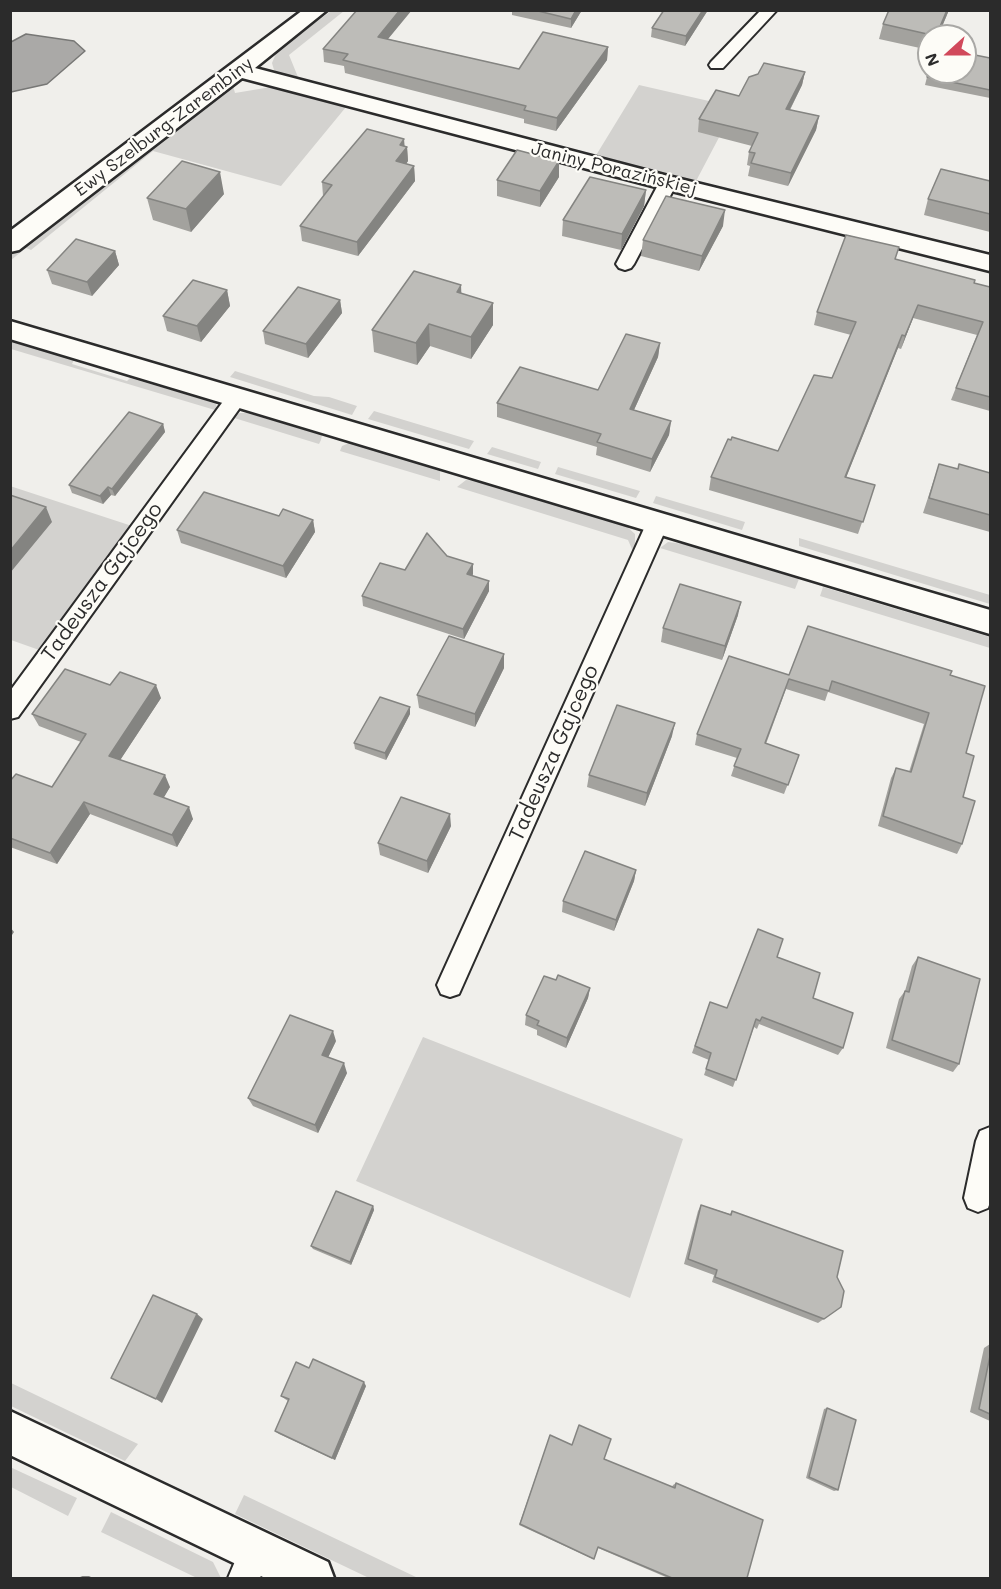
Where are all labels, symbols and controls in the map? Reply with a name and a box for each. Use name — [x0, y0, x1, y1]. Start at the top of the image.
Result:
north arrow — [917, 24, 977, 84]
text: N — [920, 50, 944, 69]
street label: Ewy Szelburg-Zarembiny — [71, 53, 257, 201]
street label: Janiny Porazińskiej — [529, 138, 699, 200]
street label: Tadeusza Gajcego — [36, 498, 168, 666]
street label: Tadeusza Gajcego — [504, 661, 604, 845]

